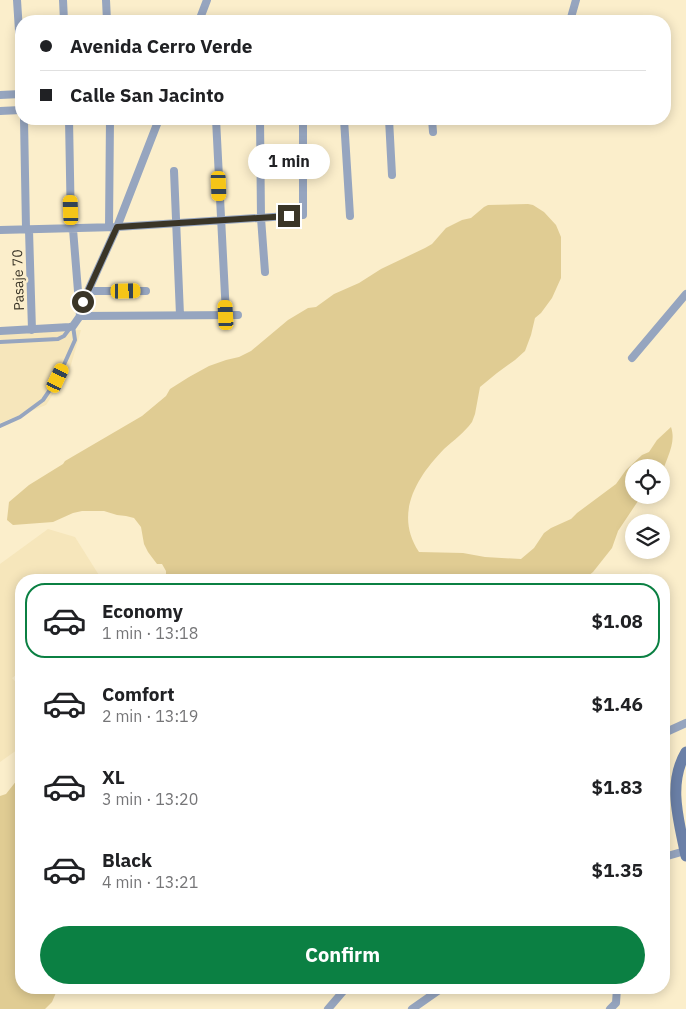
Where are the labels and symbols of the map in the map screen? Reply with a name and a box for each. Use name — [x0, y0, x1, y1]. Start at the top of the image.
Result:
callout: 1 min — [248, 144, 330, 178]
car — [210, 171, 227, 201]
car — [62, 195, 79, 225]
route end — [278, 205, 300, 227]
street label: Pasaje 70 — [8, 249, 28, 311]
car — [110, 283, 141, 299]
route start — [72, 291, 94, 313]
car — [217, 300, 234, 330]
car — [44, 361, 71, 395]

